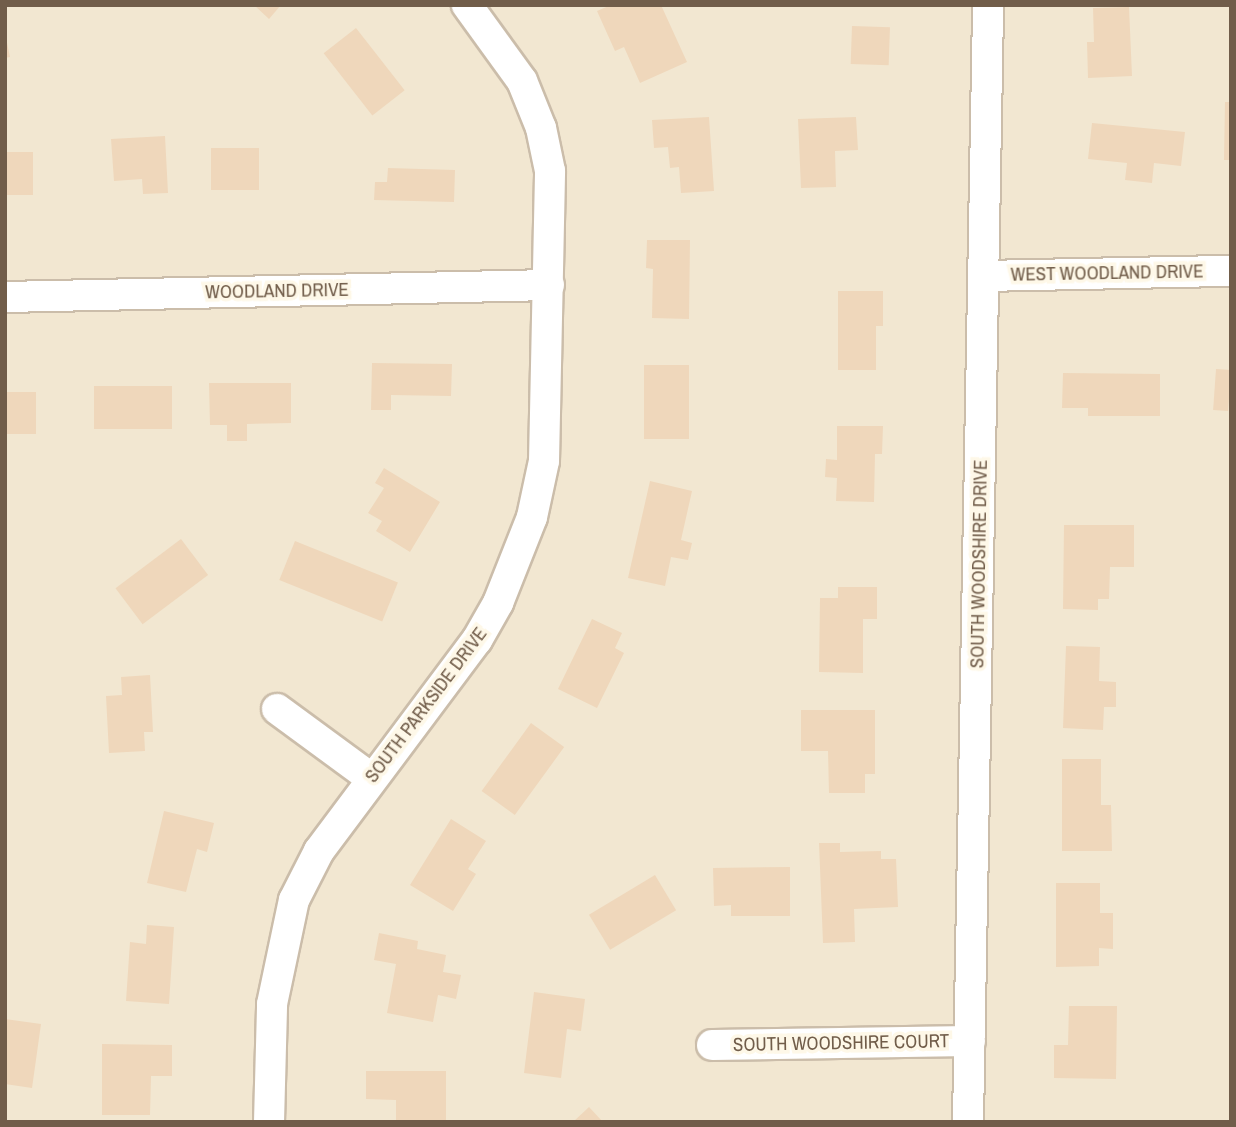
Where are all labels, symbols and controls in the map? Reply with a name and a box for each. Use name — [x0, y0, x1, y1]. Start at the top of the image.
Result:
street label: WEST WOODLAND DRIVE — [1010, 260, 1204, 286]
street label: WOODLAND DRIVE — [205, 278, 349, 304]
street label: SOUTH WOODSHIRE DRIVE — [966, 460, 992, 668]
street label: SOUTH PARKSIDE DRIVE — [360, 623, 492, 787]
street label: SOUTH WOODSHIRE COURT — [733, 1030, 949, 1056]

